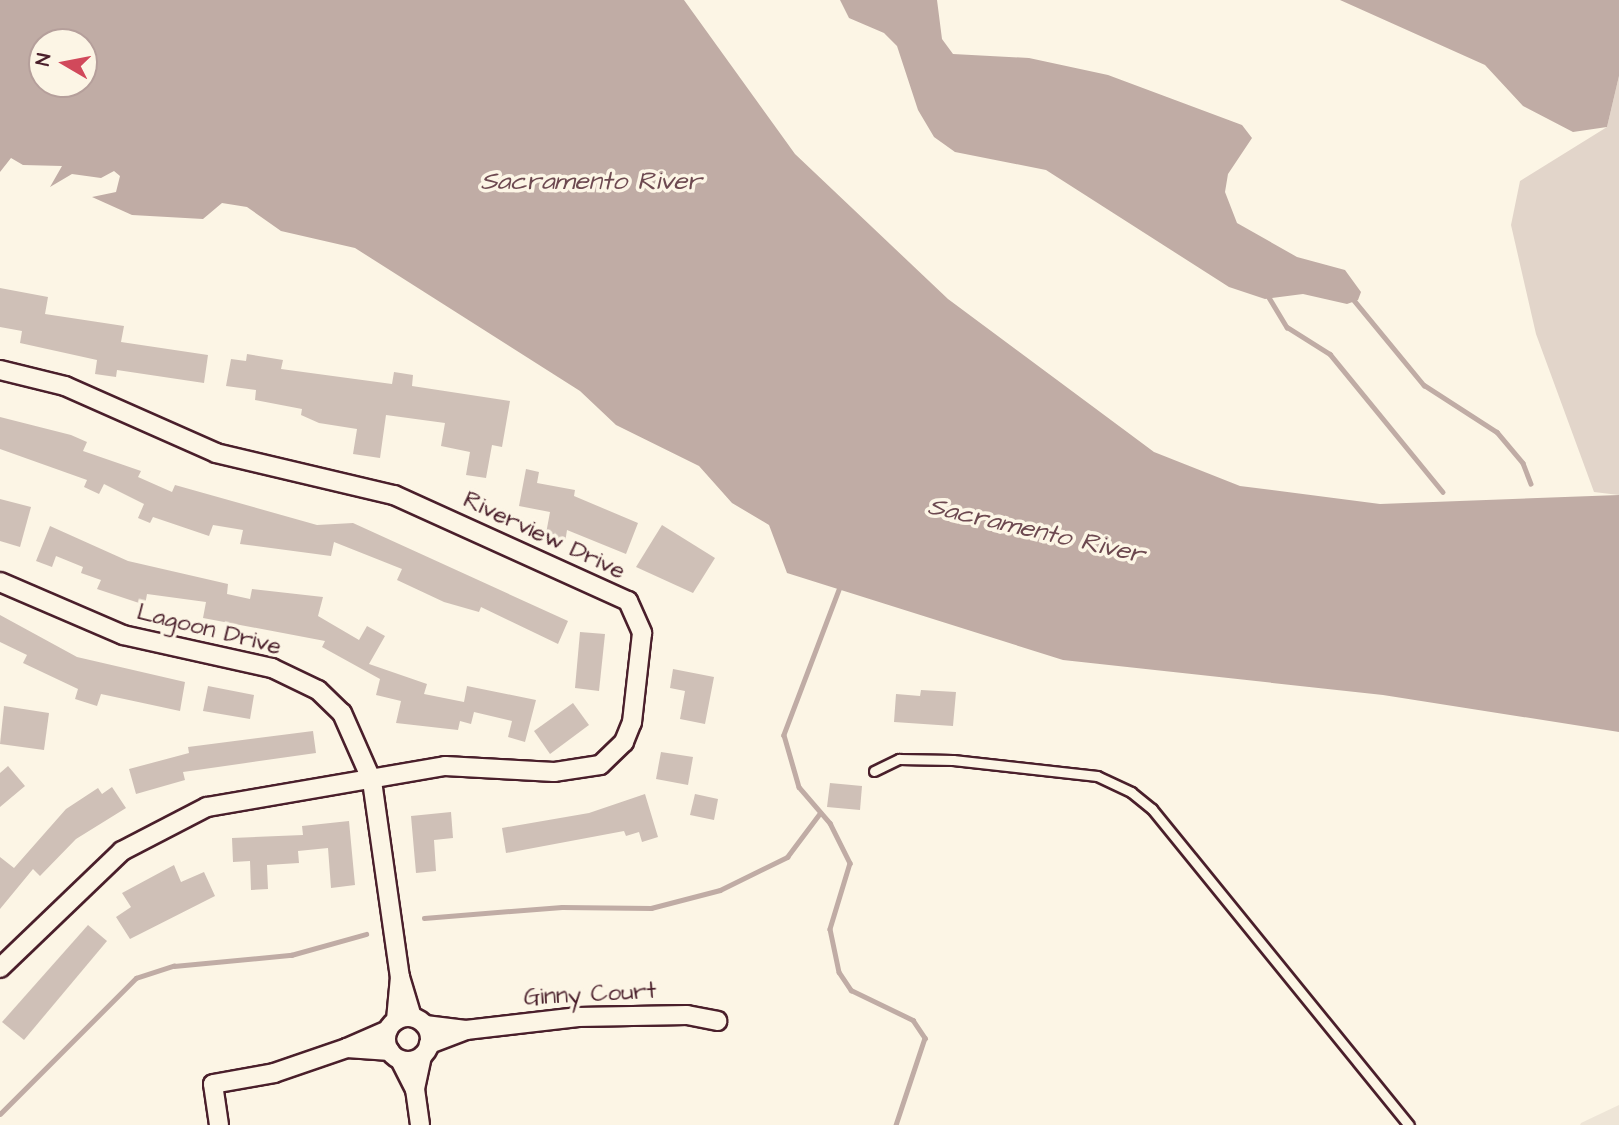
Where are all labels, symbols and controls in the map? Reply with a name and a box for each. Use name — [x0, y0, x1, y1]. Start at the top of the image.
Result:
north arrow — [28, 28, 98, 98]
text: N — [29, 51, 58, 68]
water label: Sacramento River — [480, 166, 702, 198]
street label: Riverview Drive — [458, 486, 630, 586]
water label: Sacramento River — [925, 491, 1147, 571]
street label: Lagoon Drive — [134, 598, 284, 662]
street label: Ginny Court — [523, 977, 657, 1013]

